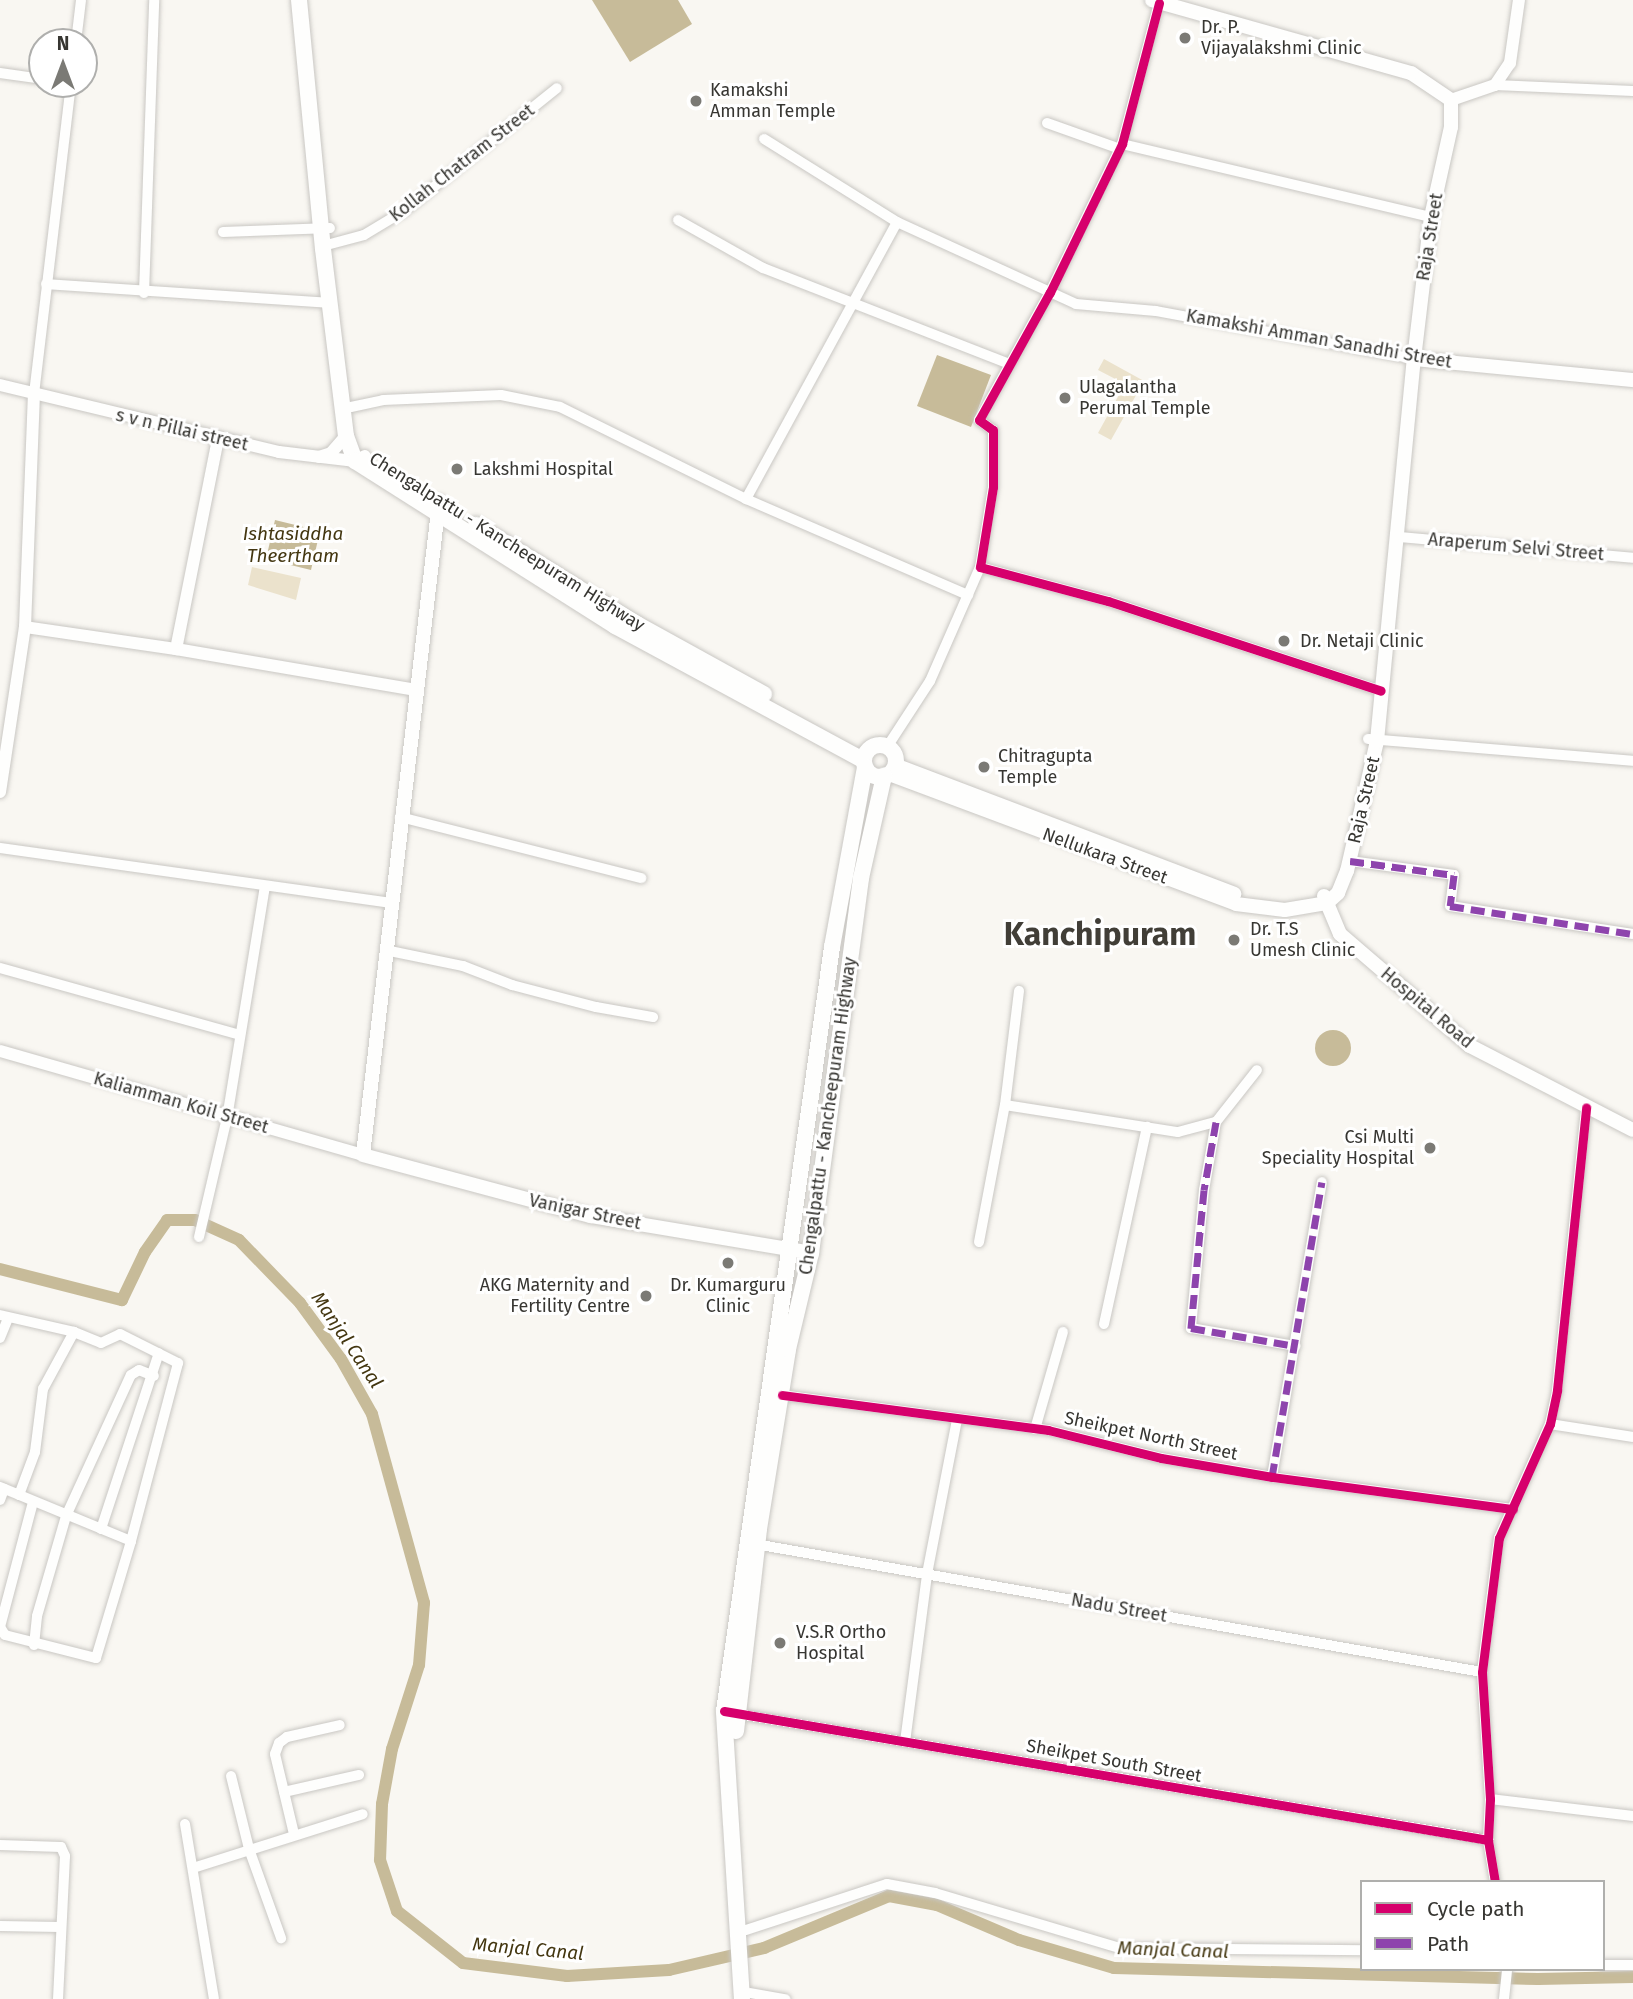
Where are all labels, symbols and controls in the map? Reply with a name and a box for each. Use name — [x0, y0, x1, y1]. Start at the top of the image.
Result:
place label: Dr. P. Vijayalakshmi Clinic — [1201, 17, 1362, 60]
north arrow — [28, 28, 98, 98]
marker: Dr. P. Vijayalakshmi Clinic — [1175, 28, 1195, 48]
text: N — [57, 32, 69, 55]
place label: Kamakshi Amman Temple — [710, 80, 836, 122]
marker: Kamakshi Amman Temple — [688, 93, 704, 109]
street label: Kollah Chatram Street — [385, 100, 539, 226]
street label: Raja Street — [1412, 191, 1448, 283]
street label: Kamakshi Amman Sanadhi Street — [1184, 305, 1454, 373]
place label: Ulagalantha Perumal Temple — [1079, 377, 1210, 420]
marker: Ulagalantha Perumal Temple — [1057, 390, 1073, 406]
street label: s v n Pillai street — [114, 404, 250, 456]
street label: Chengalpattu - Kancheepuram Highway — [365, 448, 649, 636]
place label: Lakshmi Hospital — [473, 458, 613, 480]
marker: Lakshmi Hospital — [447, 459, 467, 479]
water label: Ishtasiddha Theertham — [243, 523, 343, 567]
street label: Araperum Selvi Street — [1427, 529, 1605, 565]
place label: Dr. Netaji Clinic — [1300, 630, 1424, 652]
marker: Dr. Netaji Clinic — [1274, 631, 1294, 651]
place label: Chitragupta Temple — [998, 746, 1092, 788]
street label: Raja Street — [1343, 754, 1385, 846]
marker: Chitragupta Temple — [976, 759, 992, 775]
street label: Nellukara Street — [1039, 823, 1171, 889]
district label: Kanchipuram — [1004, 915, 1196, 953]
place label: Dr. T.S Umesh Clinic — [1250, 919, 1355, 962]
marker: Dr. T.S Umesh Clinic — [1224, 930, 1244, 950]
street label: Chengalpattu - Kancheepuram Highway — [795, 956, 861, 1276]
street label: Hospital Road — [1376, 963, 1478, 1053]
street label: Kaliamman Koil Street — [91, 1068, 271, 1138]
place label: Csi Multi Speciality Hospital — [1262, 1127, 1414, 1170]
marker: Csi Multi Speciality Hospital — [1420, 1138, 1440, 1158]
street label: Vanigar Street — [527, 1190, 643, 1234]
marker: Dr. Kumarguru Clinic — [718, 1253, 738, 1273]
place label: AKG Maternity and Fertility Centre — [480, 1275, 630, 1318]
place label: Dr. Kumarguru Clinic — [670, 1275, 786, 1318]
marker: AKG Maternity and Fertility Centre — [636, 1286, 656, 1306]
water label: Manjal Canal — [306, 1287, 388, 1393]
street label: Sheikpet North Street — [1062, 1407, 1240, 1465]
street label: Nadu Street — [1069, 1589, 1169, 1627]
place label: V.S.R Ortho Hospital — [796, 1622, 886, 1664]
marker: V.S.R Ortho Hospital — [770, 1633, 790, 1653]
street label: Sheikpet South Street — [1025, 1735, 1203, 1787]
legend — [1360, 1880, 1605, 1971]
text: Cycle path — [1427, 1896, 1525, 1922]
text: Path — [1427, 1931, 1469, 1957]
water label: Manjal Canal — [472, 1933, 584, 1965]
water label: Manjal Canal — [1117, 1937, 1229, 1963]

